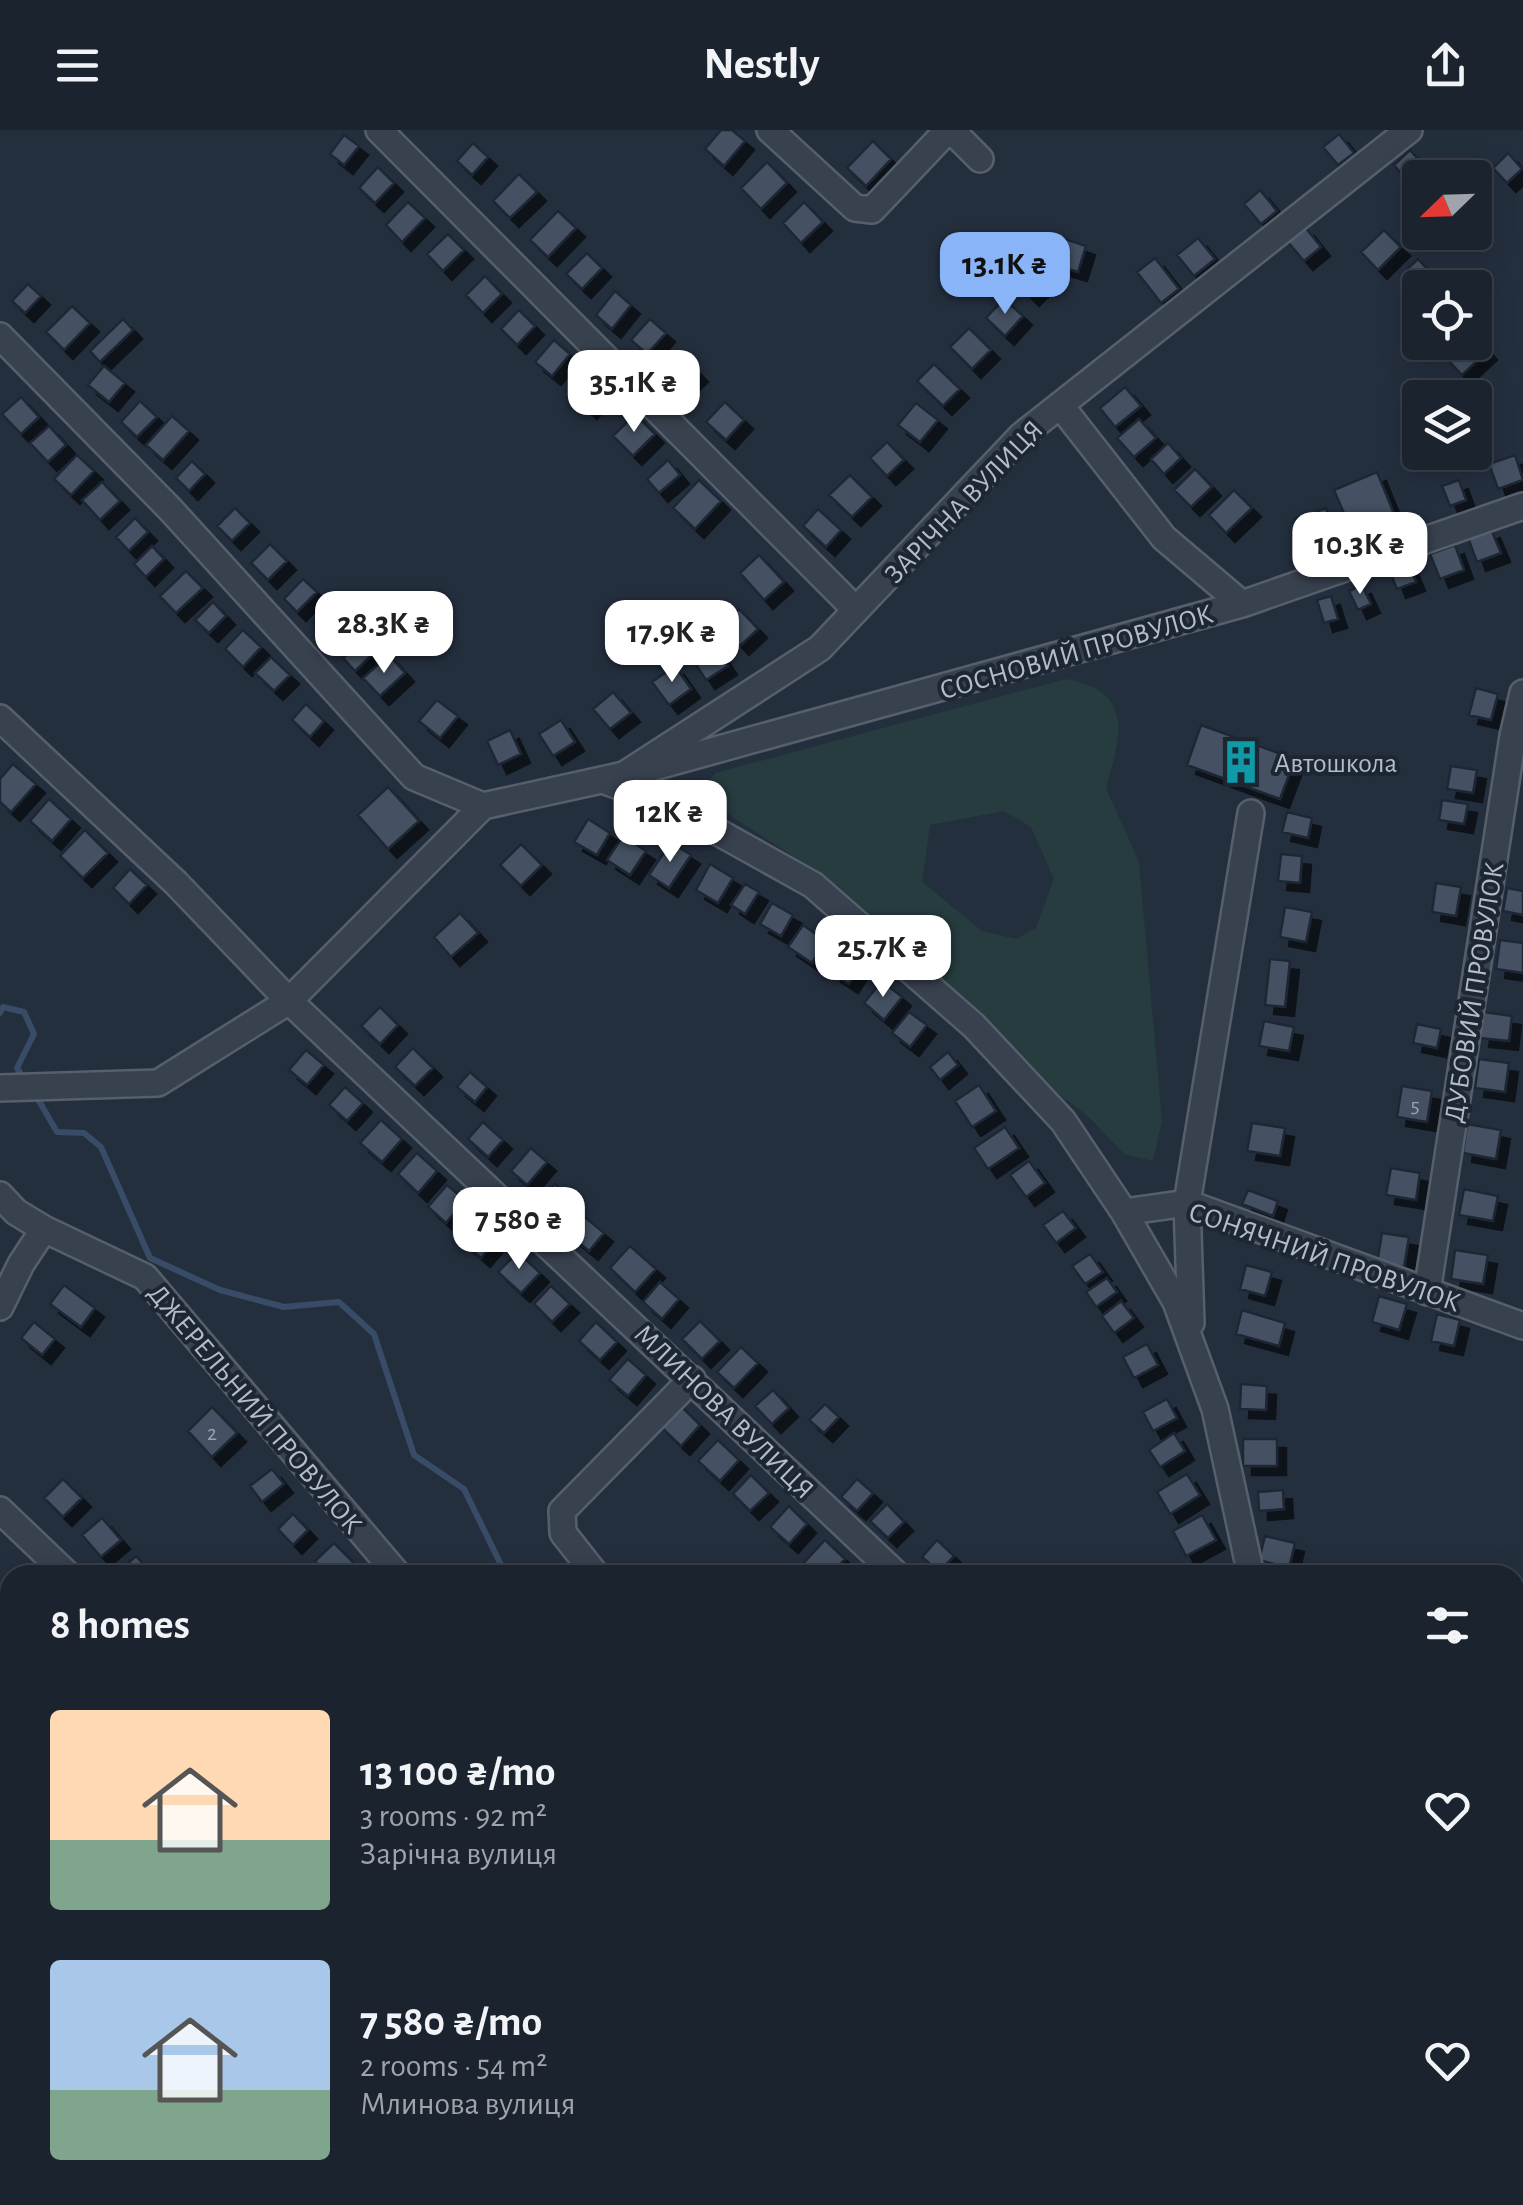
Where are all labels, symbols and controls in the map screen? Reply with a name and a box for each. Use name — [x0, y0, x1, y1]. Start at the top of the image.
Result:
icon: menu — [50, 38, 105, 93]
icon: share — [1418, 38, 1473, 93]
text: Nestly — [703, 42, 820, 87]
north arrow — [1402, 160, 1492, 250]
map controls — [1402, 160, 1492, 470]
pin: 13.1K ₴ — [913, 232, 1097, 317]
text: 13.1K ₴ — [962, 248, 1048, 280]
button: locate — [1402, 270, 1492, 360]
pin: 35.1K ₴ — [542, 350, 726, 435]
text: 35.1K ₴ — [590, 366, 678, 398]
button: layers — [1402, 380, 1492, 470]
street label: ЗАРІЧНА ВУЛИЦЯ — [880, 416, 1049, 589]
pin: 10.3K ₴ — [1268, 512, 1452, 597]
text: 10.3K ₴ — [1314, 528, 1406, 560]
pin: 28.3K ₴ — [292, 591, 476, 676]
pin: 17.9K ₴ — [580, 600, 764, 685]
street label: СОСНОВИЙ ПРОВУЛОК — [936, 600, 1216, 705]
text: 28.3K ₴ — [337, 607, 431, 639]
text: 17.9K ₴ — [627, 616, 717, 648]
building icon: Автошкола — [1217, 738, 1265, 786]
place label: Автошкола — [1274, 750, 1398, 778]
pin: 12K ₴ — [600, 780, 740, 865]
text: 12K ₴ — [636, 796, 704, 828]
street label: ДУБОВИЙ ПРОВУЛОК — [1440, 860, 1509, 1124]
pin: 25.7K ₴ — [791, 915, 975, 1000]
text: 25.7K ₴ — [837, 931, 929, 963]
house number: 5 — [1410, 1094, 1420, 1116]
pin: 7 580 ₴ — [427, 1187, 611, 1272]
street label: СОНЯЧНИЙ ПРОВУЛОК — [1185, 1197, 1464, 1318]
text: 7 580 ₴ — [475, 1203, 563, 1235]
street label: ДЖЕРЕЛЬНИЙ ПРОВУЛОК — [142, 1279, 368, 1539]
street label: МЛИНОВА ВУЛИЦЯ — [629, 1320, 819, 1505]
house number: 2 — [207, 1422, 217, 1444]
icon: filters — [1420, 1598, 1475, 1653]
text: 8 homes — [50, 1604, 190, 1646]
icon: home — [130, 1750, 250, 1870]
text: 13 100 ₴/mo — [360, 1751, 556, 1793]
icon: heart — [1420, 1783, 1475, 1838]
text: 3 rooms · 92 m² — [360, 1800, 547, 1832]
text: Зарічна вулиця — [360, 1838, 557, 1870]
icon: home — [130, 2000, 250, 2120]
text: 7 580 ₴/mo — [360, 2001, 542, 2043]
icon: heart — [1420, 2033, 1475, 2088]
text: 2 rooms · 54 m² — [360, 2050, 547, 2082]
text: Млинова вулиця — [360, 2088, 576, 2120]

